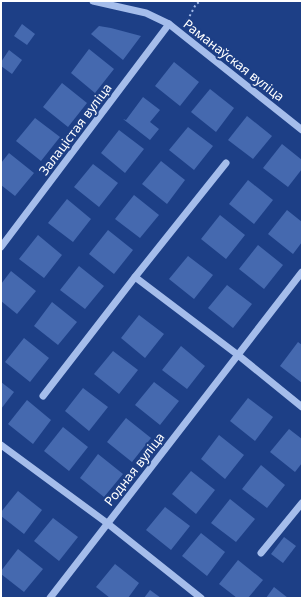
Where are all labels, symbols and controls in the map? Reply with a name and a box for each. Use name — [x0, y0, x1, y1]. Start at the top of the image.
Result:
street label: Раманаўская вуліца — [180, 15, 288, 105]
street label: Залацістая вуліца — [34, 79, 116, 179]
street label: Родная вуліца — [100, 429, 168, 509]

